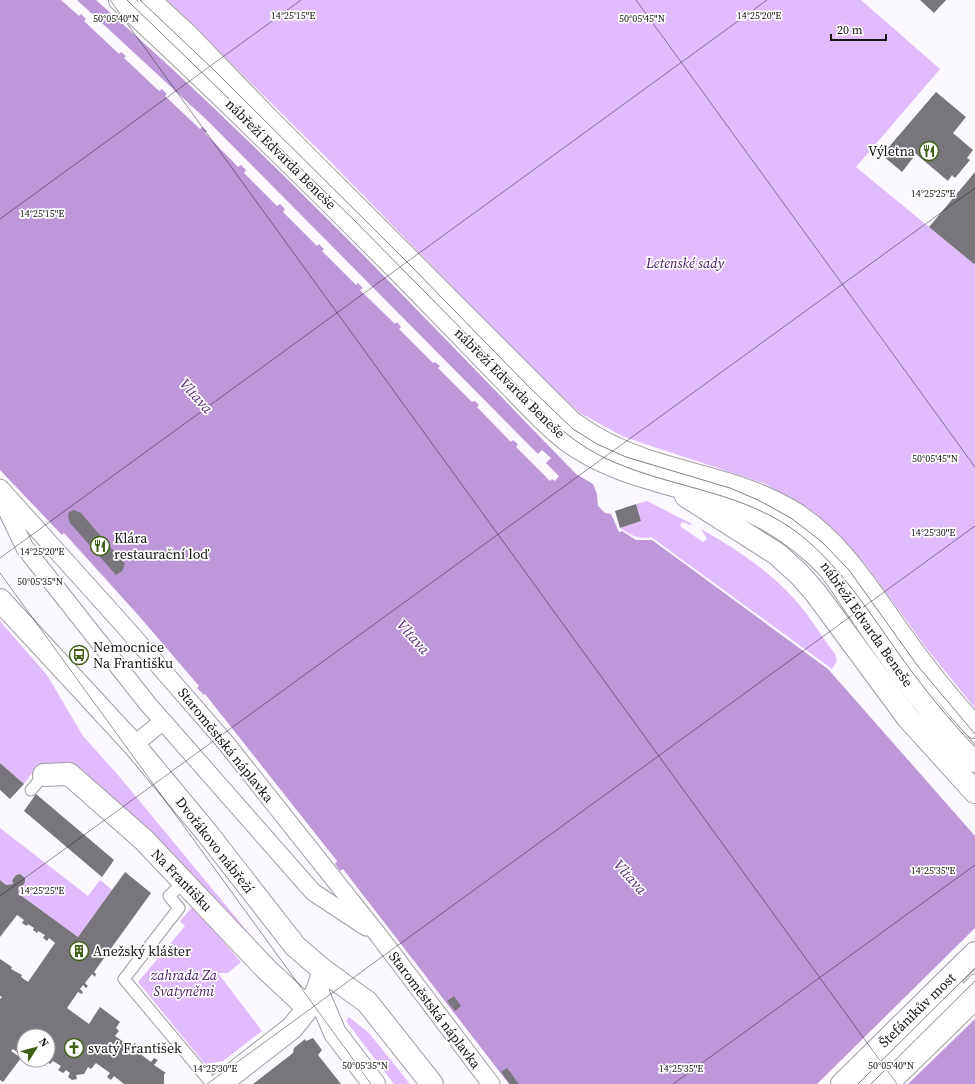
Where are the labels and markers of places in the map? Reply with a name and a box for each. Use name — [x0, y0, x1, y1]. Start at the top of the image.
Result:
restaurant icon: Výletna — [918, 140, 940, 162]
place label: Výletna — [868, 141, 916, 161]
place label: Klára restaurační loď — [114, 528, 210, 564]
restaurant icon: Klára restaurační loď — [89, 535, 111, 557]
place label: Nemocnice Na Františku — [93, 637, 173, 673]
bus stop icon: Nemocnice Na Františku — [68, 644, 90, 666]
building icon: Anežský klášter — [68, 940, 90, 962]
place label: Anežský klášter — [93, 941, 191, 961]
church icon: svatý František — [63, 1037, 85, 1059]
place label: svatý František — [88, 1038, 182, 1058]

